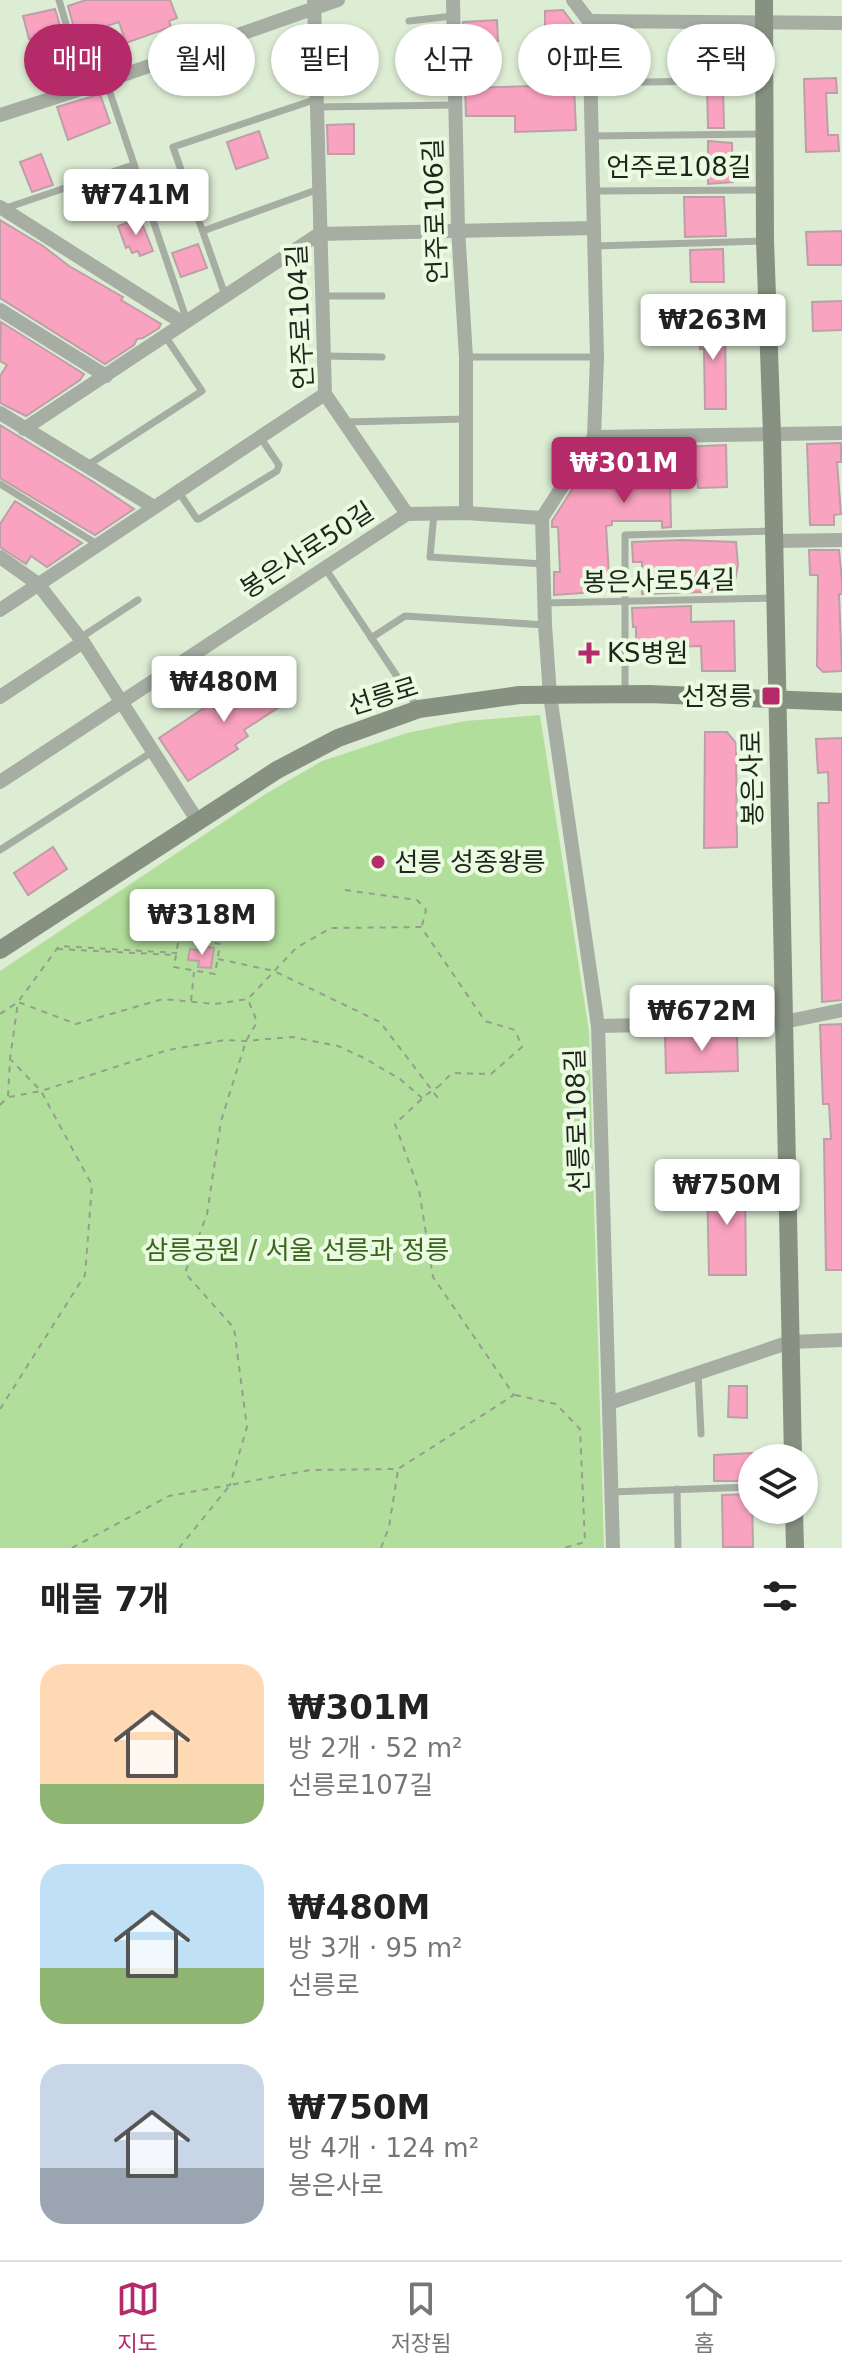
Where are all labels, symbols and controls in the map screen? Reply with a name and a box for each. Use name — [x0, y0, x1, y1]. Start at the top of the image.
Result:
chip: 매매 — [24, 24, 132, 96]
chip: 월세 — [148, 24, 255, 96]
chip: 필터 — [271, 24, 379, 96]
chip: 신규 — [395, 24, 502, 96]
chip: 아파트 — [518, 24, 651, 96]
chip: 주택 — [667, 24, 775, 96]
street label: 언주로106길 — [417, 138, 453, 284]
street label: 언주로108길 — [606, 152, 752, 182]
pin: ₩741M — [80, 169, 192, 237]
text: ₩741M — [82, 180, 190, 210]
street label: 언주로104길 — [281, 244, 319, 390]
pin: ₩263M — [657, 294, 769, 362]
text: ₩263M — [659, 305, 767, 335]
pin: ₩301M — [568, 437, 680, 505]
text: ₩301M — [570, 448, 678, 478]
street label: 봉은사로50길 — [235, 496, 379, 604]
street label: 봉은사로54길 — [582, 565, 736, 597]
place label: KS병원 — [607, 638, 688, 668]
marker: KS병원 — [578, 642, 600, 664]
pin: ₩480M — [168, 656, 280, 724]
text: ₩480M — [170, 667, 278, 697]
street label: 선릉로 — [344, 671, 422, 721]
place label: 선정릉 — [681, 681, 753, 711]
marker: 선정릉 — [760, 685, 782, 707]
street label: 봉은사로 — [736, 730, 768, 826]
place label: 선릉 성종왕릉 — [394, 847, 546, 877]
marker: 선릉 성종왕릉 — [369, 853, 387, 871]
pin: ₩318M — [146, 889, 258, 957]
text: ₩318M — [148, 900, 256, 930]
pin: ₩672M — [646, 985, 758, 1053]
text: ₩672M — [648, 996, 756, 1026]
street label: 선릉로108길 — [559, 1048, 595, 1194]
pin: ₩750M — [671, 1159, 783, 1227]
text: ₩750M — [673, 1170, 781, 1200]
park label: 삼릉공원 / 서울 선릉과 정릉 — [145, 1235, 449, 1265]
map controls — [738, 1444, 818, 1524]
button: layers — [738, 1444, 818, 1524]
icon: filters — [758, 1574, 802, 1618]
text: 매물 7개 — [40, 1579, 169, 1619]
text: ₩301M — [288, 1687, 430, 1727]
icon: home — [104, 1696, 200, 1792]
text: 방 2개 · 52 m² — [288, 1733, 463, 1763]
text: 선릉로107길 — [288, 1770, 433, 1800]
text: ₩480M — [288, 1887, 430, 1927]
icon: home — [104, 1896, 200, 1992]
text: 방 3개 · 95 m² — [288, 1933, 463, 1963]
text: 선릉로 — [288, 1970, 360, 2000]
text: ₩750M — [288, 2087, 430, 2127]
icon: home — [104, 2096, 200, 2192]
text: 방 4개 · 124 m² — [288, 2133, 479, 2163]
text: 봉은사로 — [288, 2170, 384, 2200]
tab: 지도 — [116, 2277, 160, 2357]
tab: 저장됨 — [391, 2277, 451, 2357]
tab: 홈 — [682, 2277, 726, 2357]

